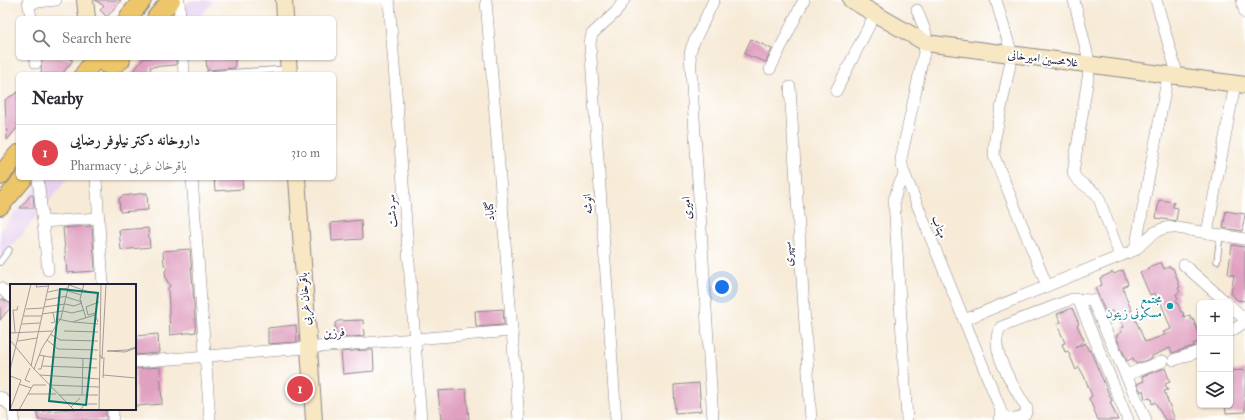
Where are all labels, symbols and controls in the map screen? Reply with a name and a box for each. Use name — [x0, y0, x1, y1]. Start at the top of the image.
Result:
search box — [16, 16, 336, 60]
icon: search — [30, 27, 52, 49]
text: Search here — [62, 29, 131, 48]
street label: غلامحسین امیرخانی — [1007, 47, 1080, 71]
text: Nearby — [32, 88, 83, 109]
text: داروخانه دکتر نیلوفر رضایی — [70, 131, 200, 150]
text: 1 — [43, 145, 47, 161]
text: 310 m — [291, 145, 320, 161]
text: Pharmacy · باقرخان غربی — [70, 158, 187, 174]
street label: انوشه — [580, 193, 596, 215]
street label: سردشت — [383, 194, 401, 228]
street label: امیری — [679, 196, 695, 220]
street label: گناباد — [482, 201, 498, 221]
street label: مهتاب — [928, 213, 950, 241]
street label: سپهری — [780, 241, 796, 267]
street label: باقرخان غربی — [296, 272, 315, 326]
your location — [712, 277, 732, 297]
inset map — [10, 284, 136, 410]
place label: مجتمع مسکونی زیتون — [1106, 292, 1163, 321]
map controls — [1197, 300, 1233, 408]
button: + — [1197, 300, 1233, 336]
marker: مجتمع مسکونی زیتون — [1165, 301, 1175, 311]
street label: فرزین — [322, 325, 346, 341]
button: − — [1197, 336, 1233, 372]
button: layers — [1197, 372, 1233, 408]
pin: 1 — [287, 374, 313, 404]

